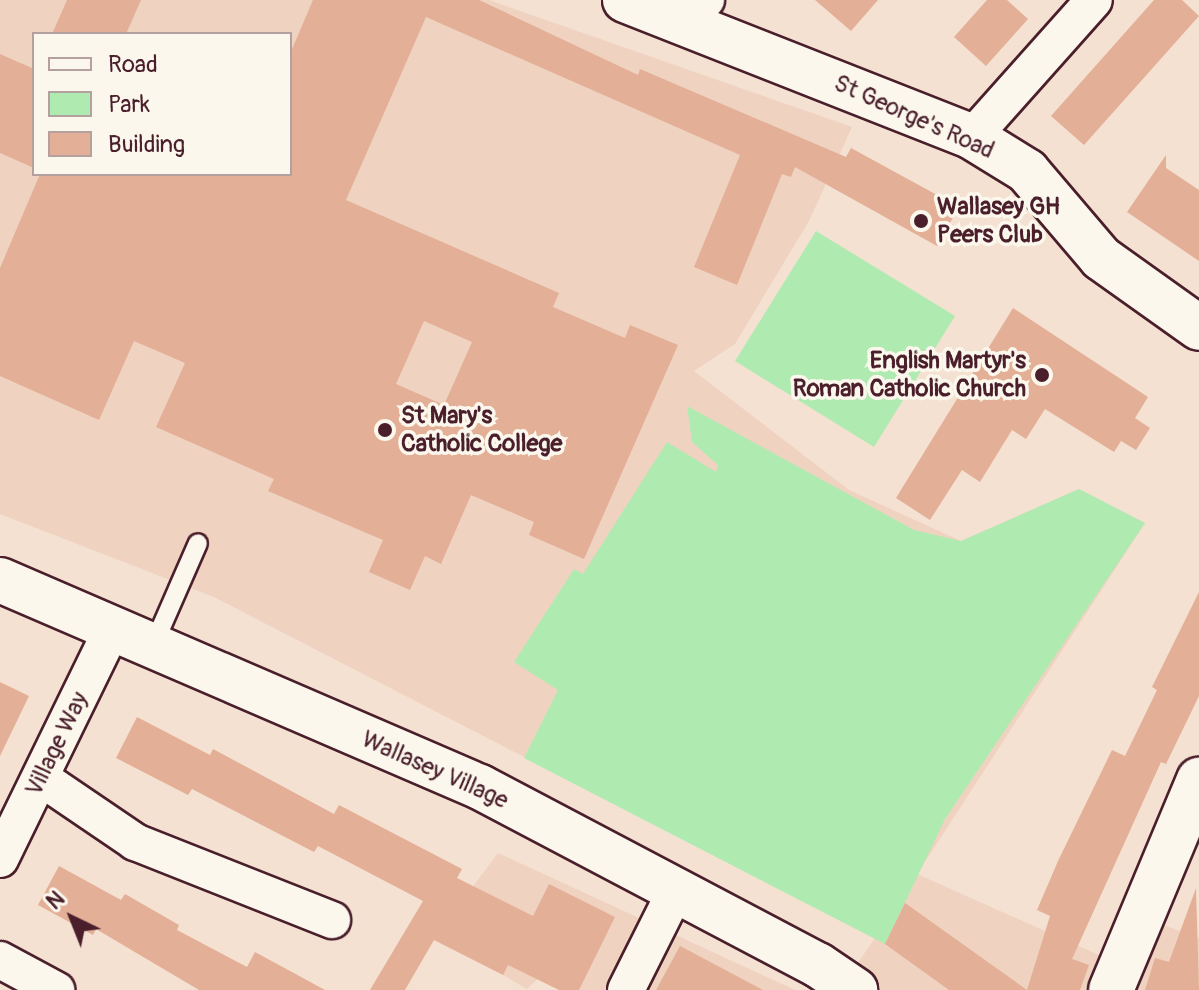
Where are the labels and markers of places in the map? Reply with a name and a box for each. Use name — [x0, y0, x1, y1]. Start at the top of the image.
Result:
place label: Wallasey GH Peers Club — [937, 193, 1060, 249]
marker: Wallasey GH Peers Club — [912, 212, 930, 230]
place label: English Martyr's Roman Catholic Church — [793, 347, 1026, 403]
marker: English Martyr's Roman Catholic Church — [1033, 366, 1051, 384]
place label: St Mary's Catholic College — [401, 402, 562, 458]
marker: St Mary's Catholic College — [376, 421, 394, 439]

